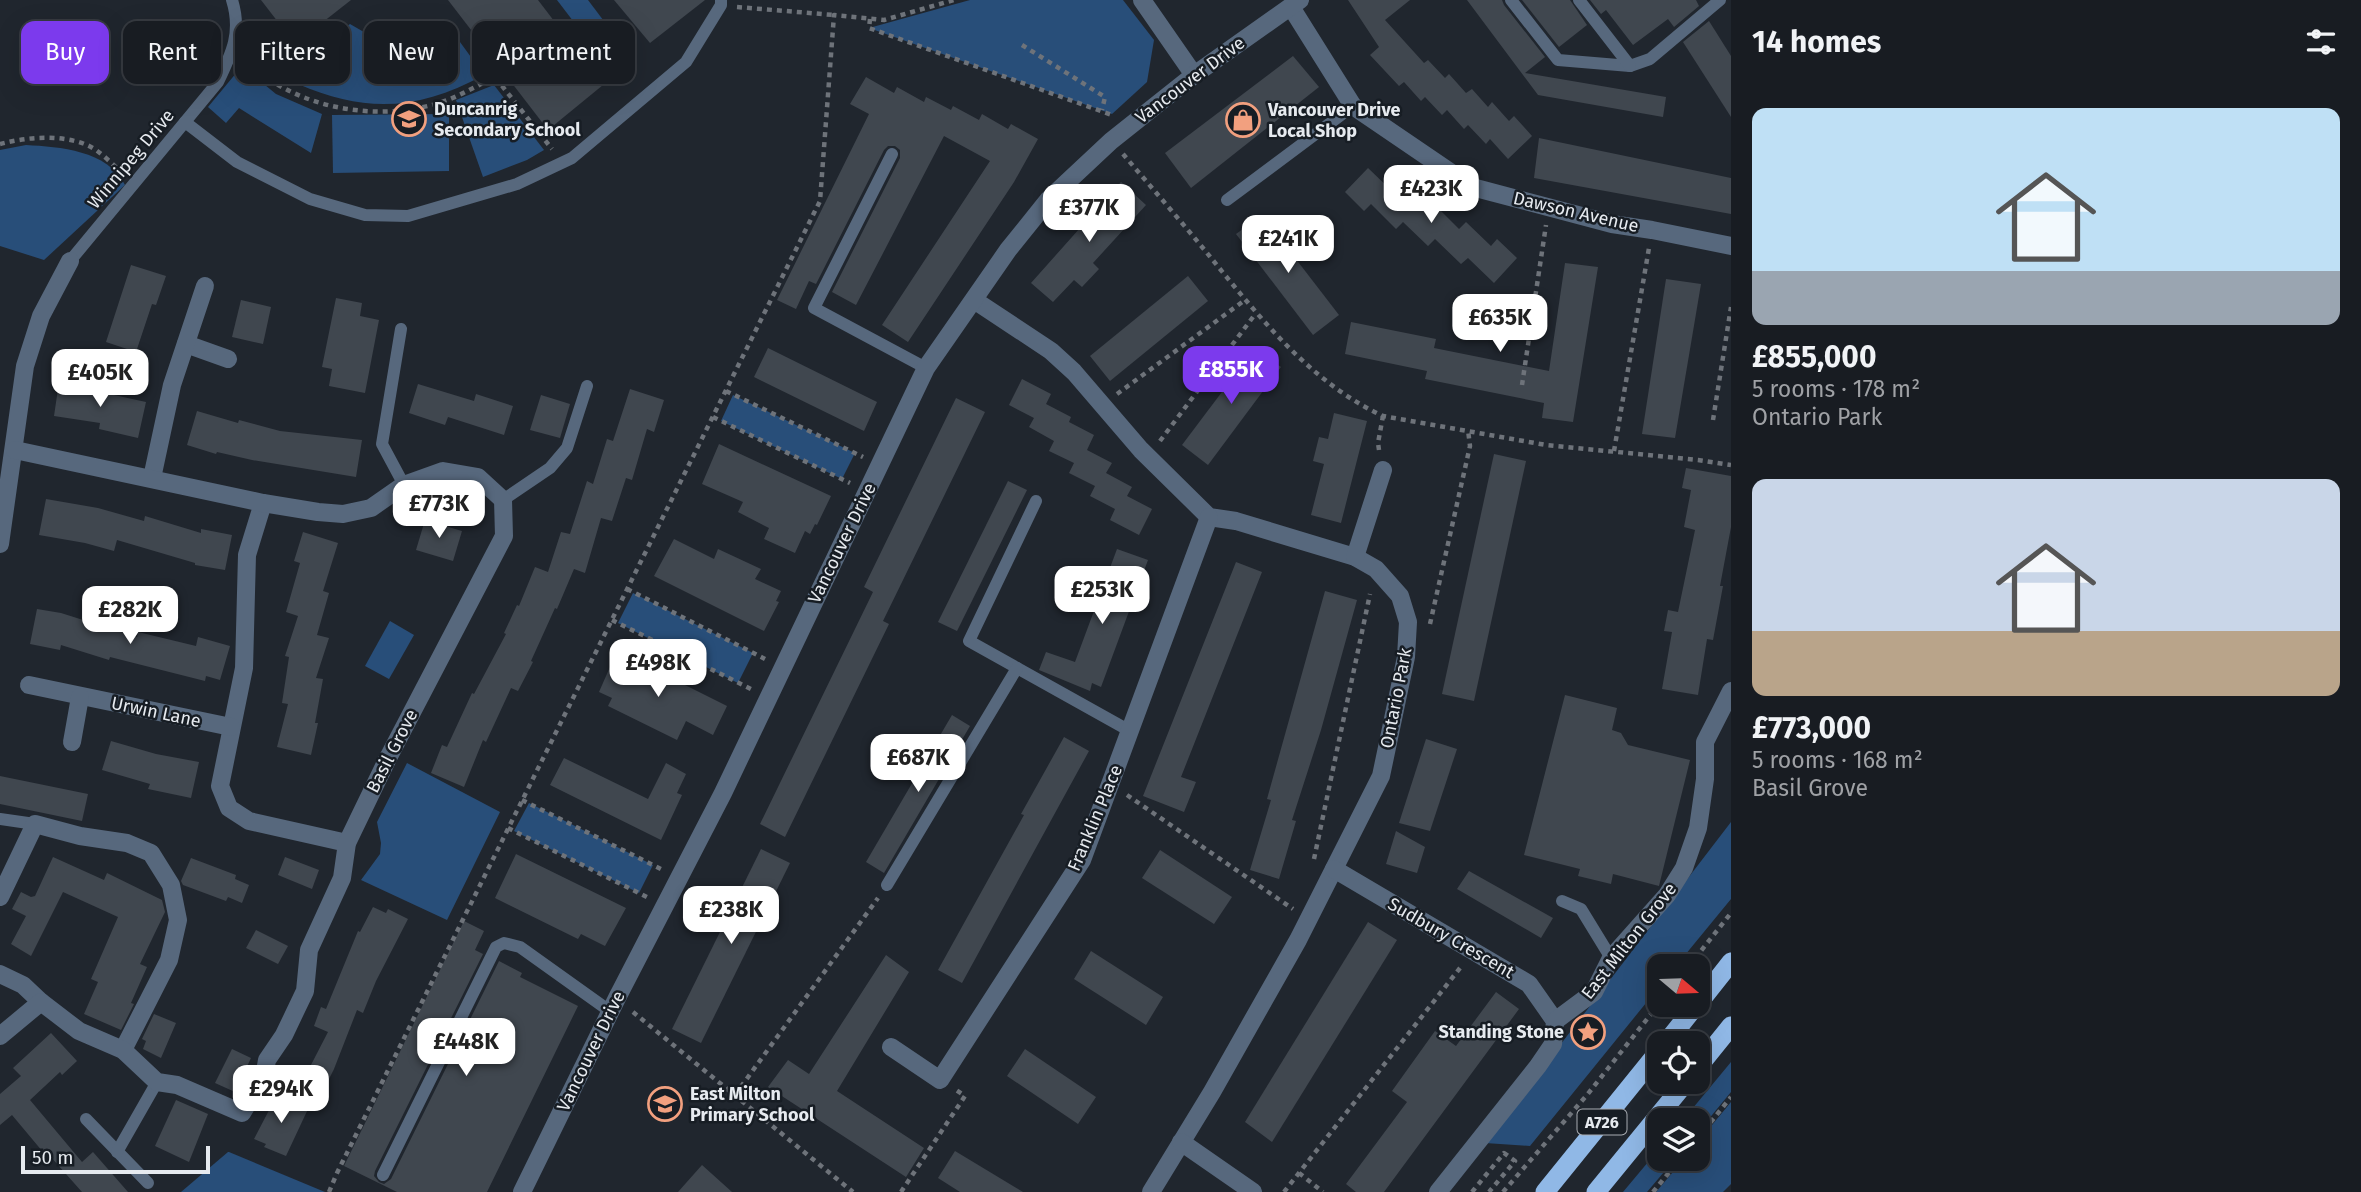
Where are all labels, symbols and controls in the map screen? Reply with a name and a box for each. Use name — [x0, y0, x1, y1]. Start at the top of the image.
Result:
chip: Buy — [21, 21, 109, 84]
chip: Rent — [123, 21, 221, 84]
chip: Filters — [235, 21, 350, 84]
chip: New — [364, 21, 458, 84]
chip: Apartment — [472, 21, 635, 84]
icon: filters — [2302, 23, 2340, 61]
text: 14 homes — [1752, 24, 1881, 60]
street label: Vancouver Drive — [1131, 32, 1249, 128]
place label: Duncanrig Secondary School — [434, 98, 581, 141]
place label: Vancouver Drive Local Shop — [1267, 99, 1400, 142]
school or university icon: Duncanrig Secondary School — [390, 100, 428, 138]
shop icon: Vancouver Drive Local Shop — [1224, 101, 1262, 139]
street label: Winnipeg Drive — [83, 105, 179, 213]
icon: home — [1983, 154, 2109, 280]
pin: £423K — [1382, 166, 1480, 225]
text: £423K — [1400, 174, 1462, 202]
pin: £377K — [1040, 184, 1138, 244]
street label: Dawson Avenue — [1511, 187, 1641, 237]
text: £377K — [1059, 193, 1119, 221]
pin: £241K — [1239, 216, 1337, 275]
text: £241K — [1258, 224, 1318, 252]
pin: £635K — [1451, 294, 1549, 354]
text: £635K — [1468, 303, 1532, 331]
text: £855,000 — [1752, 339, 1876, 375]
pin: £855K — [1182, 346, 1280, 406]
pin: £405K — [51, 350, 149, 409]
text: £855K — [1199, 355, 1263, 383]
text: £405K — [68, 358, 133, 386]
text: 5 rooms · 178 m² — [1752, 375, 1920, 403]
text: Ontario Park — [1752, 403, 1882, 431]
street label: Vancouver Drive — [803, 479, 881, 607]
pin: £773K — [390, 480, 488, 540]
text: £773K — [409, 489, 469, 517]
icon: home — [1983, 525, 2109, 651]
pin: £253K — [1053, 566, 1151, 626]
text: £253K — [1071, 575, 1133, 603]
pin: £282K — [81, 586, 179, 646]
text: £282K — [98, 595, 162, 623]
pin: £498K — [609, 640, 707, 699]
street label: Ontario Park — [1375, 645, 1417, 750]
text: £498K — [626, 648, 691, 676]
street label: Urwin Lane — [109, 692, 203, 732]
street label: Basil Grove — [362, 706, 422, 796]
text: £773,000 — [1752, 710, 1871, 746]
pin: £687K — [869, 734, 967, 794]
text: £687K — [886, 743, 950, 771]
text: 5 rooms · 168 m² — [1752, 746, 1923, 774]
street label: Franklin Place — [1063, 762, 1127, 874]
text: Basil Grove — [1752, 774, 1868, 802]
street label: East Milton Grove — [1577, 878, 1681, 1004]
pin: £238K — [682, 886, 780, 946]
street label: Sudbury Crescent — [1384, 893, 1519, 983]
text: £238K — [699, 895, 763, 923]
north arrow — [1647, 954, 1710, 1017]
map controls — [1647, 954, 1710, 1171]
street label: Vancouver Drive — [552, 987, 630, 1115]
place icon: Standing Stone — [1569, 1013, 1607, 1051]
pin: £448K — [417, 1018, 515, 1078]
place label: Standing Stone — [1439, 1021, 1564, 1043]
text: £448K — [433, 1027, 499, 1055]
button: locate — [1647, 1031, 1710, 1094]
pin: £294K — [232, 1066, 330, 1125]
text: £294K — [249, 1074, 313, 1102]
place label: East Milton Primary School — [690, 1083, 815, 1126]
school or university icon: East Milton Primary School — [646, 1085, 684, 1123]
button: layers — [1647, 1108, 1710, 1171]
road number: A726 — [1578, 1110, 1626, 1134]
scale bar — [21, 1143, 210, 1175]
text: 50 m — [32, 1146, 73, 1169]

